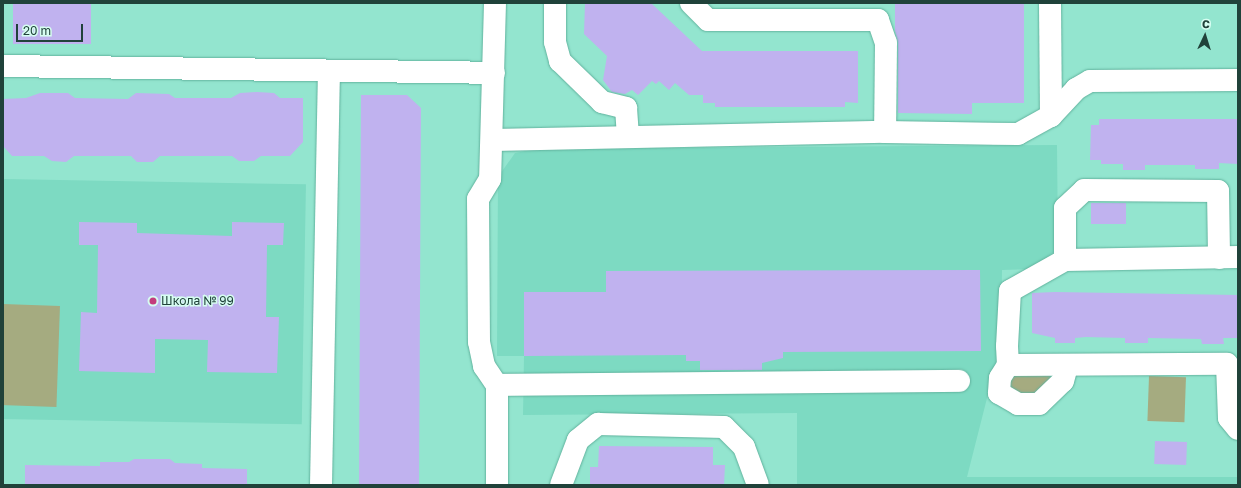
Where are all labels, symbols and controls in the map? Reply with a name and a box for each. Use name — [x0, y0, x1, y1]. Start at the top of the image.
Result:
scale bar — [18, 16, 85, 42]
north arrow — [1185, 16, 1225, 56]
text: С — [1202, 17, 1210, 30]
text: 20 m — [23, 23, 51, 38]
place label: Школа № 99 — [161, 294, 234, 308]
marker: Школа № 99 — [148, 296, 158, 306]

